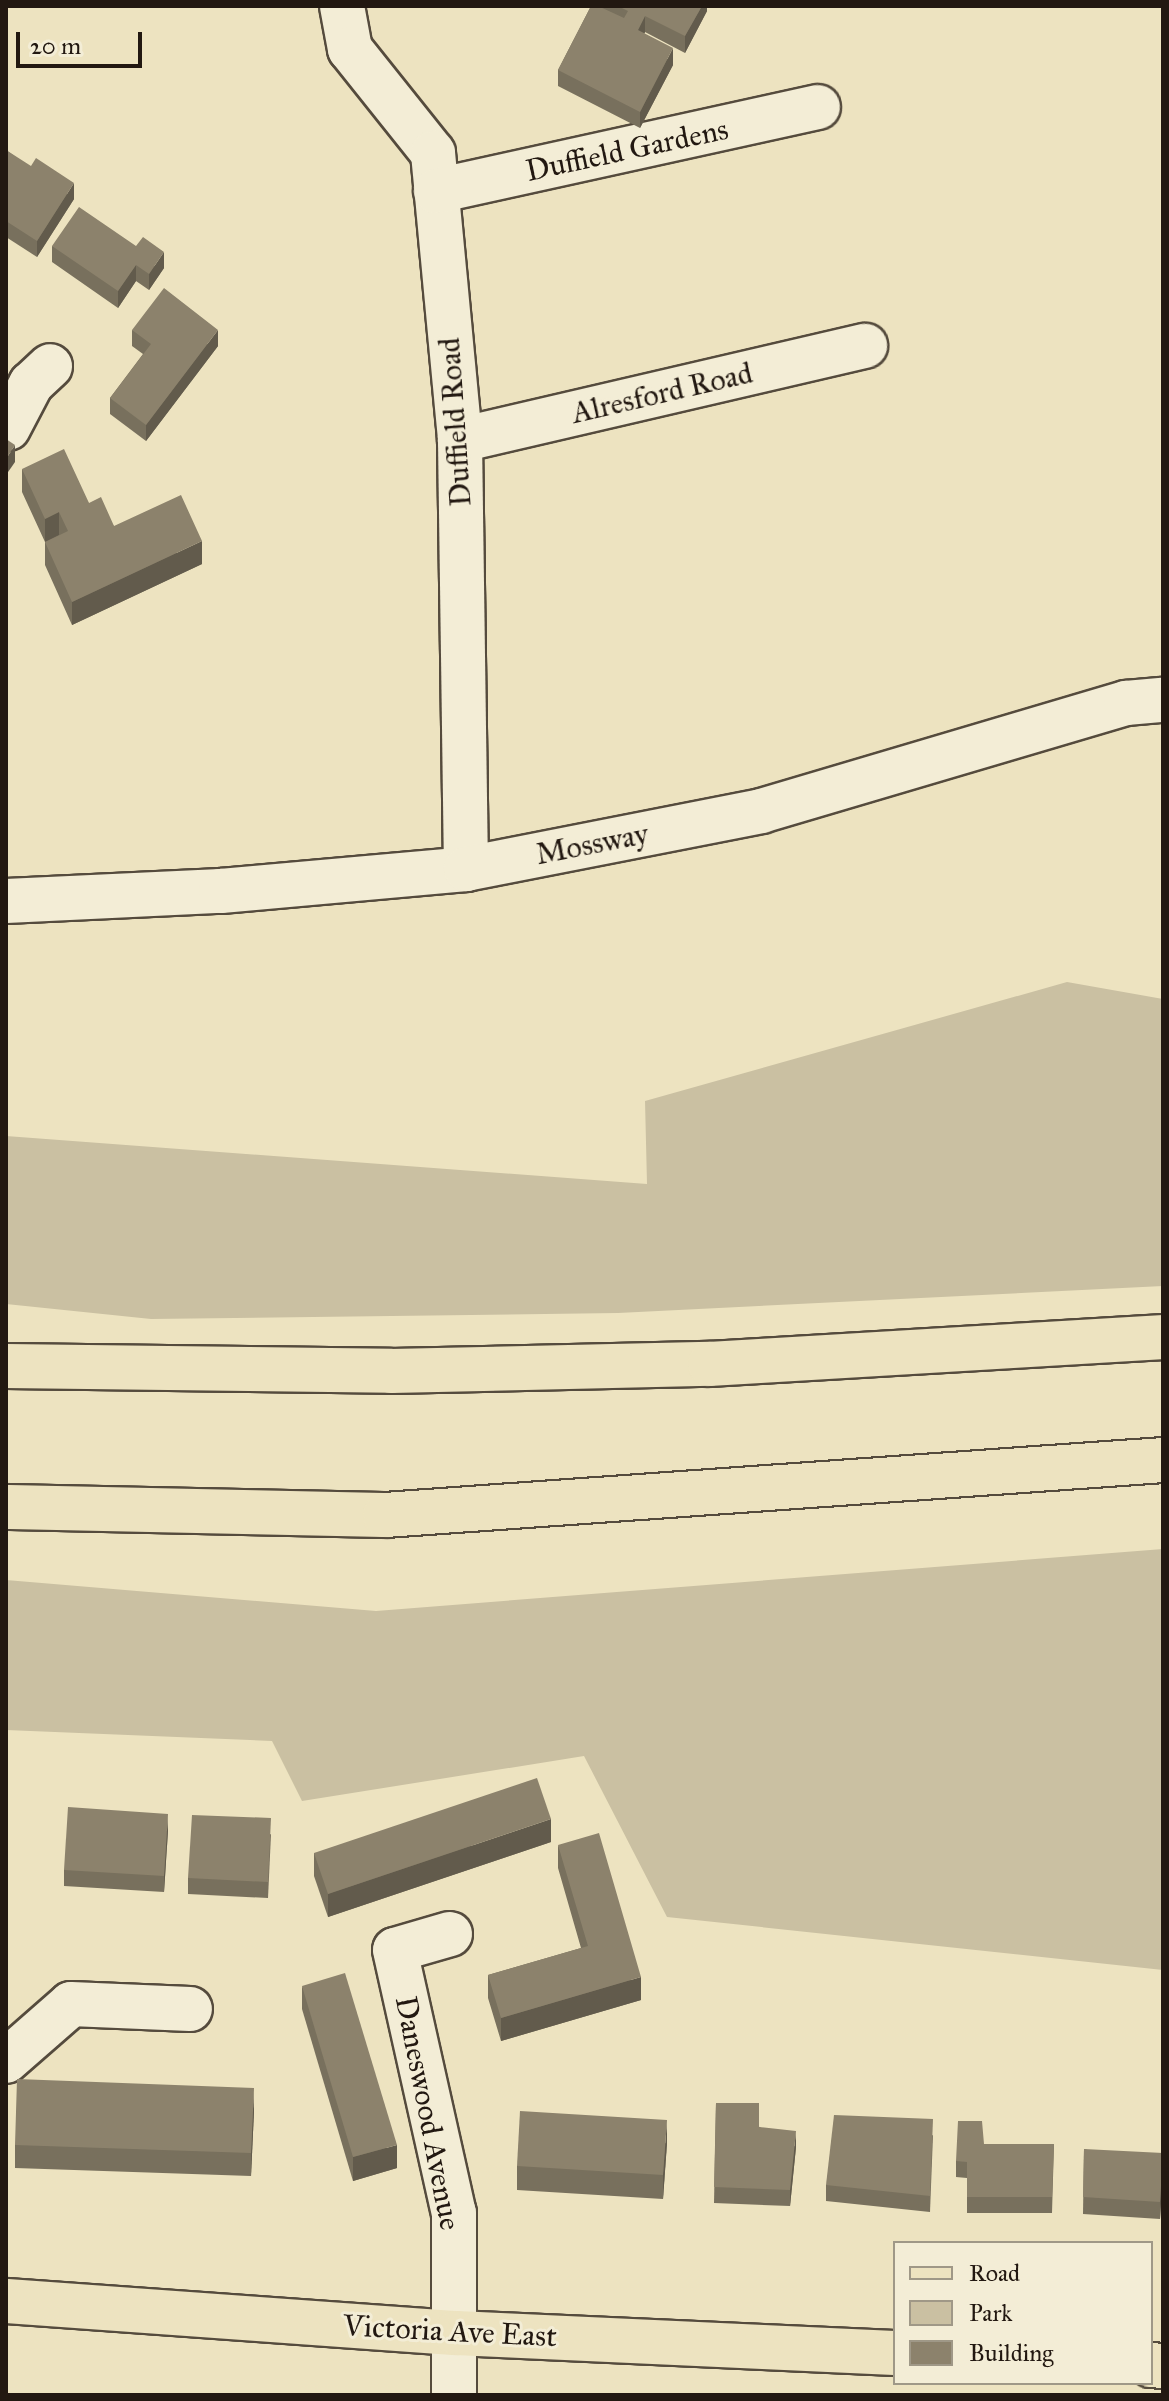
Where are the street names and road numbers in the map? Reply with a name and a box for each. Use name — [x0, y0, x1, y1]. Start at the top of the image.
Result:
street label: Duffield Gardens — [523, 111, 731, 189]
street label: Duffield Road — [431, 336, 479, 508]
street label: Alresford Road — [568, 355, 756, 431]
street label: Mossway — [533, 815, 651, 873]
street label: Daneswood Avenue — [388, 1993, 468, 2233]
street label: Victoria Ave East — [342, 2307, 558, 2355]

